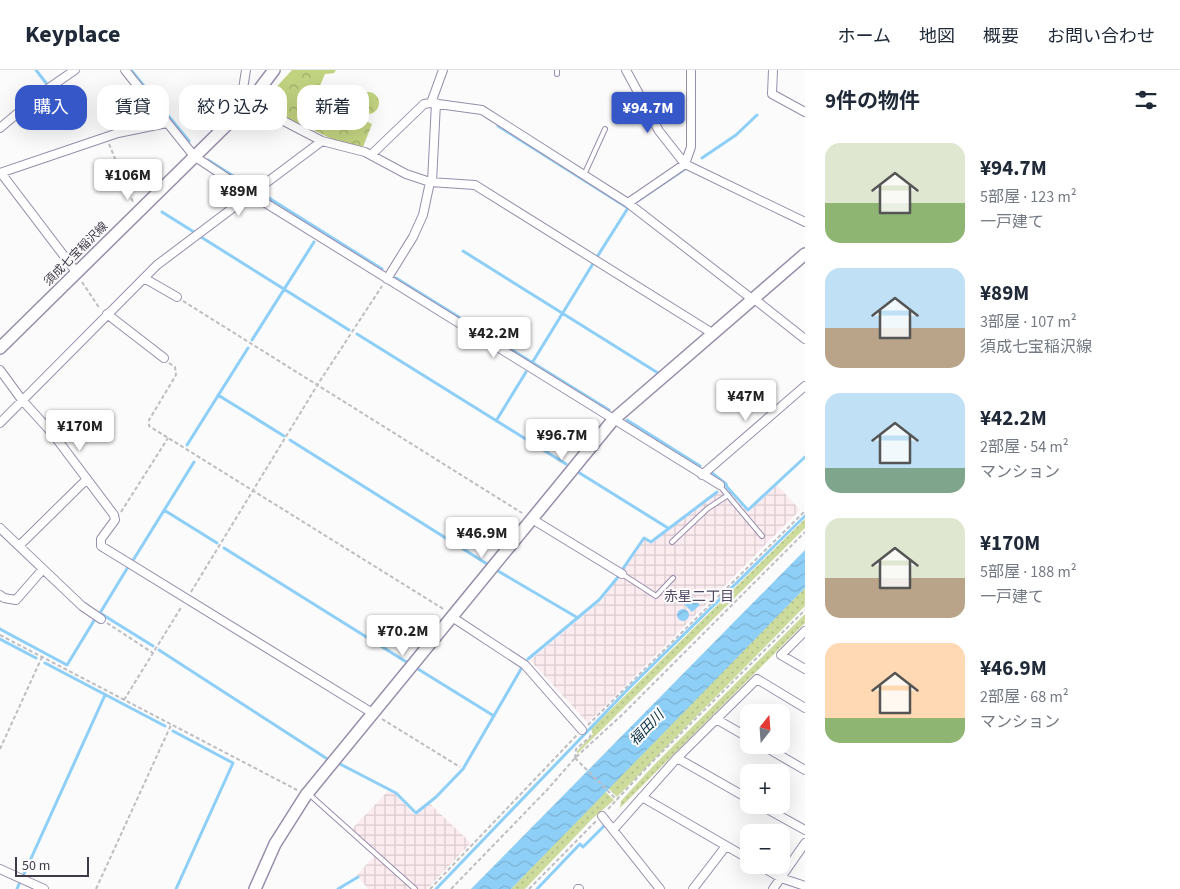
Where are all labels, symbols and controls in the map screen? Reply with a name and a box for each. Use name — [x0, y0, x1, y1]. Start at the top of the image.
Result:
text: Keyplace — [25, 17, 120, 52]
text: ホーム — [838, 24, 891, 49]
text: 地図 — [919, 24, 955, 49]
text: 概要 — [983, 24, 1019, 49]
text: お問い合わせ — [1047, 24, 1155, 49]
chip: 購入 — [15, 85, 87, 130]
chip: 賃貸 — [97, 85, 169, 130]
chip: 絞り込み — [179, 85, 287, 130]
chip: 新着 — [297, 85, 369, 130]
text: 9件の物件 — [825, 86, 920, 116]
icon: filters — [1132, 86, 1160, 114]
pin: ¥94.7M — [607, 92, 689, 134]
text: ¥94.7M — [623, 97, 673, 119]
text: ¥94.7M — [980, 153, 1047, 183]
pin: ¥106M — [93, 158, 163, 201]
icon: home — [865, 163, 925, 223]
text: ¥106M — [105, 164, 151, 186]
pin: ¥89M — [209, 174, 269, 217]
text: ¥89M — [220, 180, 258, 202]
text: 5部屋 · 123 m² — [980, 186, 1077, 208]
text: 一戸建て — [980, 211, 1044, 233]
street label: 須成七宝稲沢線 — [40, 218, 112, 290]
text: ¥89M — [980, 278, 1029, 308]
icon: home — [865, 288, 925, 348]
text: 3部屋 · 107 m² — [980, 311, 1077, 333]
pin: ¥42.2M — [453, 316, 535, 359]
text: ¥42.2M — [469, 322, 519, 344]
text: 須成七宝稲沢線 — [980, 336, 1092, 358]
pin: ¥47M — [716, 380, 776, 422]
text: ¥47M — [727, 385, 765, 407]
text: ¥42.2M — [980, 403, 1047, 433]
pin: ¥170M — [45, 410, 115, 452]
icon: home — [865, 413, 925, 473]
text: ¥170M — [57, 415, 103, 437]
pin: ¥96.7M — [521, 418, 603, 461]
text: ¥96.7M — [537, 424, 587, 446]
text: 2部屋 · 54 m² — [980, 436, 1069, 458]
text: マンション — [980, 461, 1060, 483]
pin: ¥46.9M — [441, 516, 523, 559]
text: ¥46.9M — [457, 522, 507, 544]
text: ¥170M — [980, 528, 1040, 558]
icon: home — [865, 538, 925, 598]
text: 5部屋 · 188 m² — [980, 561, 1077, 583]
text: 一戸建て — [980, 586, 1044, 608]
district label: 赤星二丁目 — [664, 587, 734, 607]
pin: ¥70.2M — [362, 614, 444, 657]
text: ¥70.2M — [378, 620, 428, 642]
text: ¥46.9M — [980, 653, 1047, 683]
icon: home — [865, 663, 925, 723]
text: 2部屋 · 68 m² — [980, 686, 1069, 708]
north arrow — [740, 704, 790, 754]
map controls — [740, 704, 790, 874]
water label: 福田川 — [625, 705, 670, 750]
text: マンション — [980, 711, 1060, 733]
button: + — [740, 764, 790, 814]
button: − — [740, 824, 790, 874]
scale bar — [15, 854, 89, 877]
text: 50 m — [22, 856, 50, 876]

